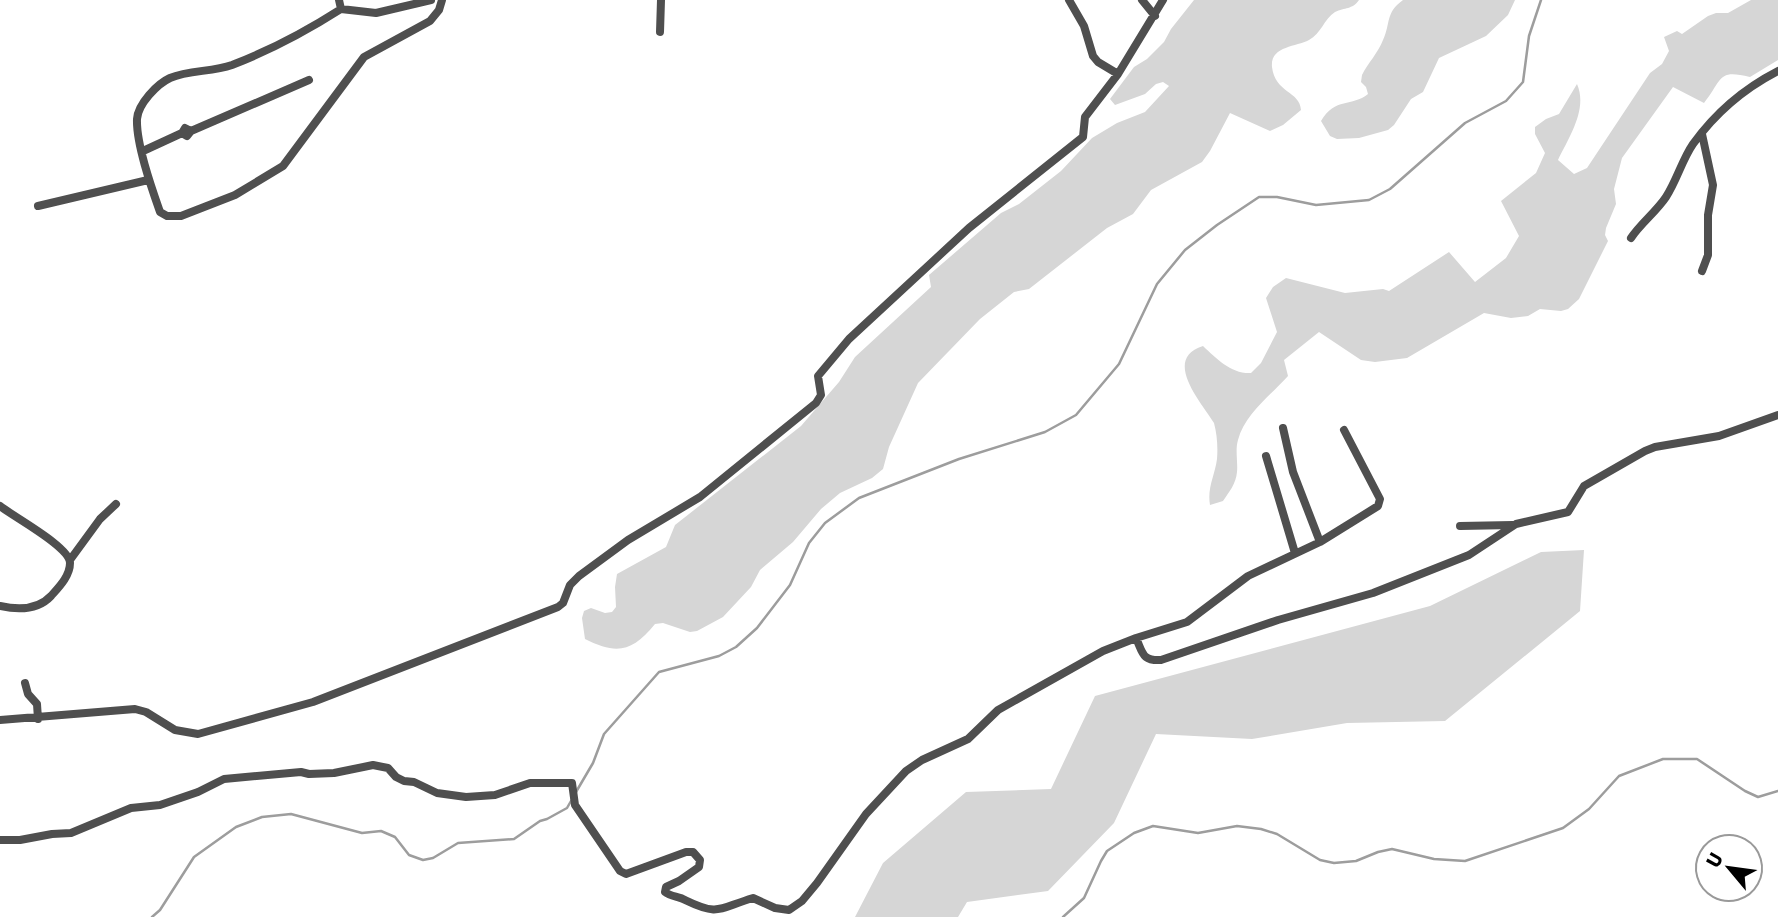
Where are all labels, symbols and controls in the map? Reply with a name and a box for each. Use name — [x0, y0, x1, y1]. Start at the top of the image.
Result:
north arrow — [1694, 833, 1764, 903]
text: U — [1700, 848, 1730, 872]

